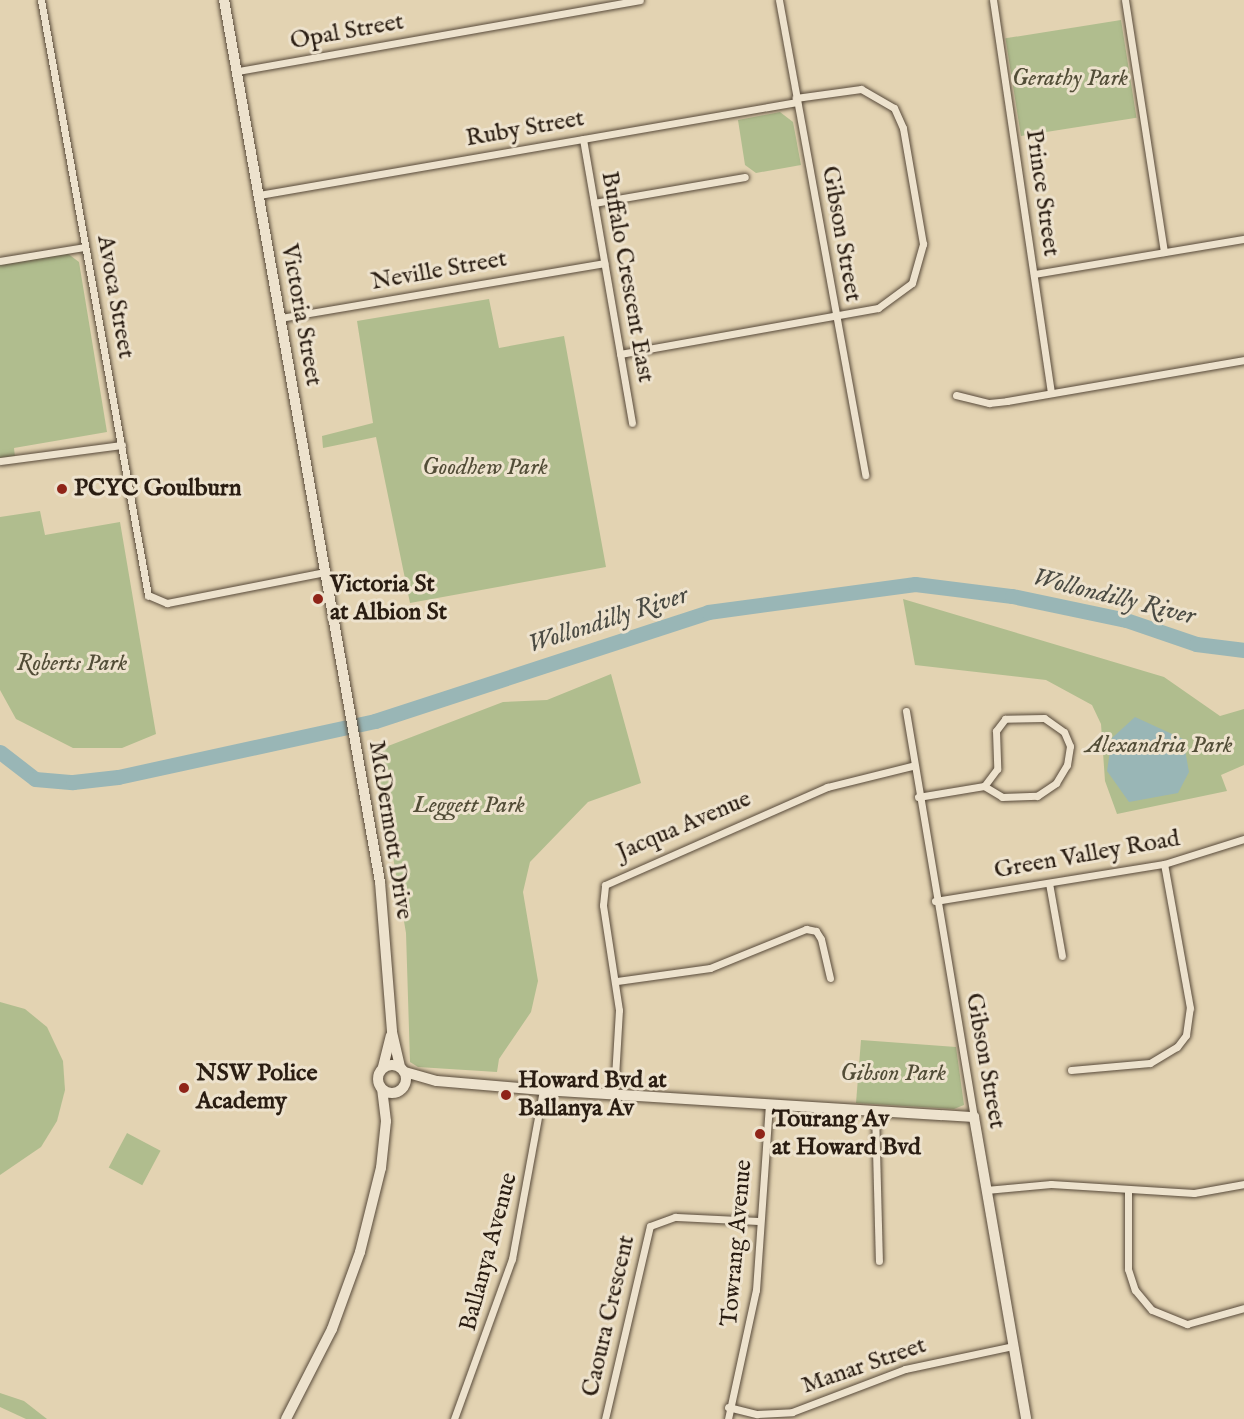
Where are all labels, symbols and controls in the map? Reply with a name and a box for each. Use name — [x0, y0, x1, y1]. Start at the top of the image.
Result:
street label: Opal Street — [288, 8, 406, 56]
park label: Gerathy Park — [1012, 65, 1128, 93]
street label: Ruby Street — [463, 104, 587, 154]
street label: Prince Street — [1019, 128, 1065, 258]
street label: Gibson Street — [815, 164, 867, 304]
street label: Buffalo Crescent East — [594, 169, 660, 385]
street label: Avoca Street — [90, 233, 140, 361]
street label: Victoria Street — [274, 242, 328, 388]
street label: Neville Street — [369, 245, 509, 297]
park label: Goodhew Park — [422, 454, 548, 482]
place label: PCYC Goulburn — [74, 475, 241, 503]
marker: PCYC Goulburn — [55, 482, 69, 496]
water label: Wollondilly River — [1029, 562, 1199, 632]
place label: Victoria St at Albion St — [330, 571, 447, 627]
water label: Wollondilly River — [524, 579, 692, 661]
marker: Victoria St at Albion St — [311, 592, 325, 606]
park label: Roberts Park — [17, 650, 127, 678]
park label: Alexandria Park — [1085, 732, 1233, 760]
street label: McDermott Drive — [362, 739, 418, 921]
street label: Jacqua Avenue — [613, 785, 755, 867]
park label: Leggett Park — [413, 792, 525, 820]
street label: Green Valley Road — [992, 825, 1182, 885]
street label: Gibson Street — [959, 991, 1011, 1131]
place label: NSW Police Academy — [196, 1060, 317, 1116]
park label: Gibson Park — [840, 1060, 946, 1088]
place label: Howard Bvd at Ballanya Av — [518, 1067, 667, 1123]
marker: NSW Police Academy — [177, 1081, 191, 1095]
marker: Howard Bvd at Ballanya Av — [499, 1088, 513, 1102]
place label: Tourang Av at Howard Bvd — [772, 1106, 921, 1162]
marker: Tourang Av at Howard Bvd — [753, 1127, 767, 1141]
street label: Towrang Avenue — [715, 1158, 759, 1328]
street label: Ballanya Avenue — [454, 1170, 524, 1334]
street label: Caoura Crescent — [576, 1232, 642, 1400]
street label: Manar Street — [798, 1331, 930, 1401]

